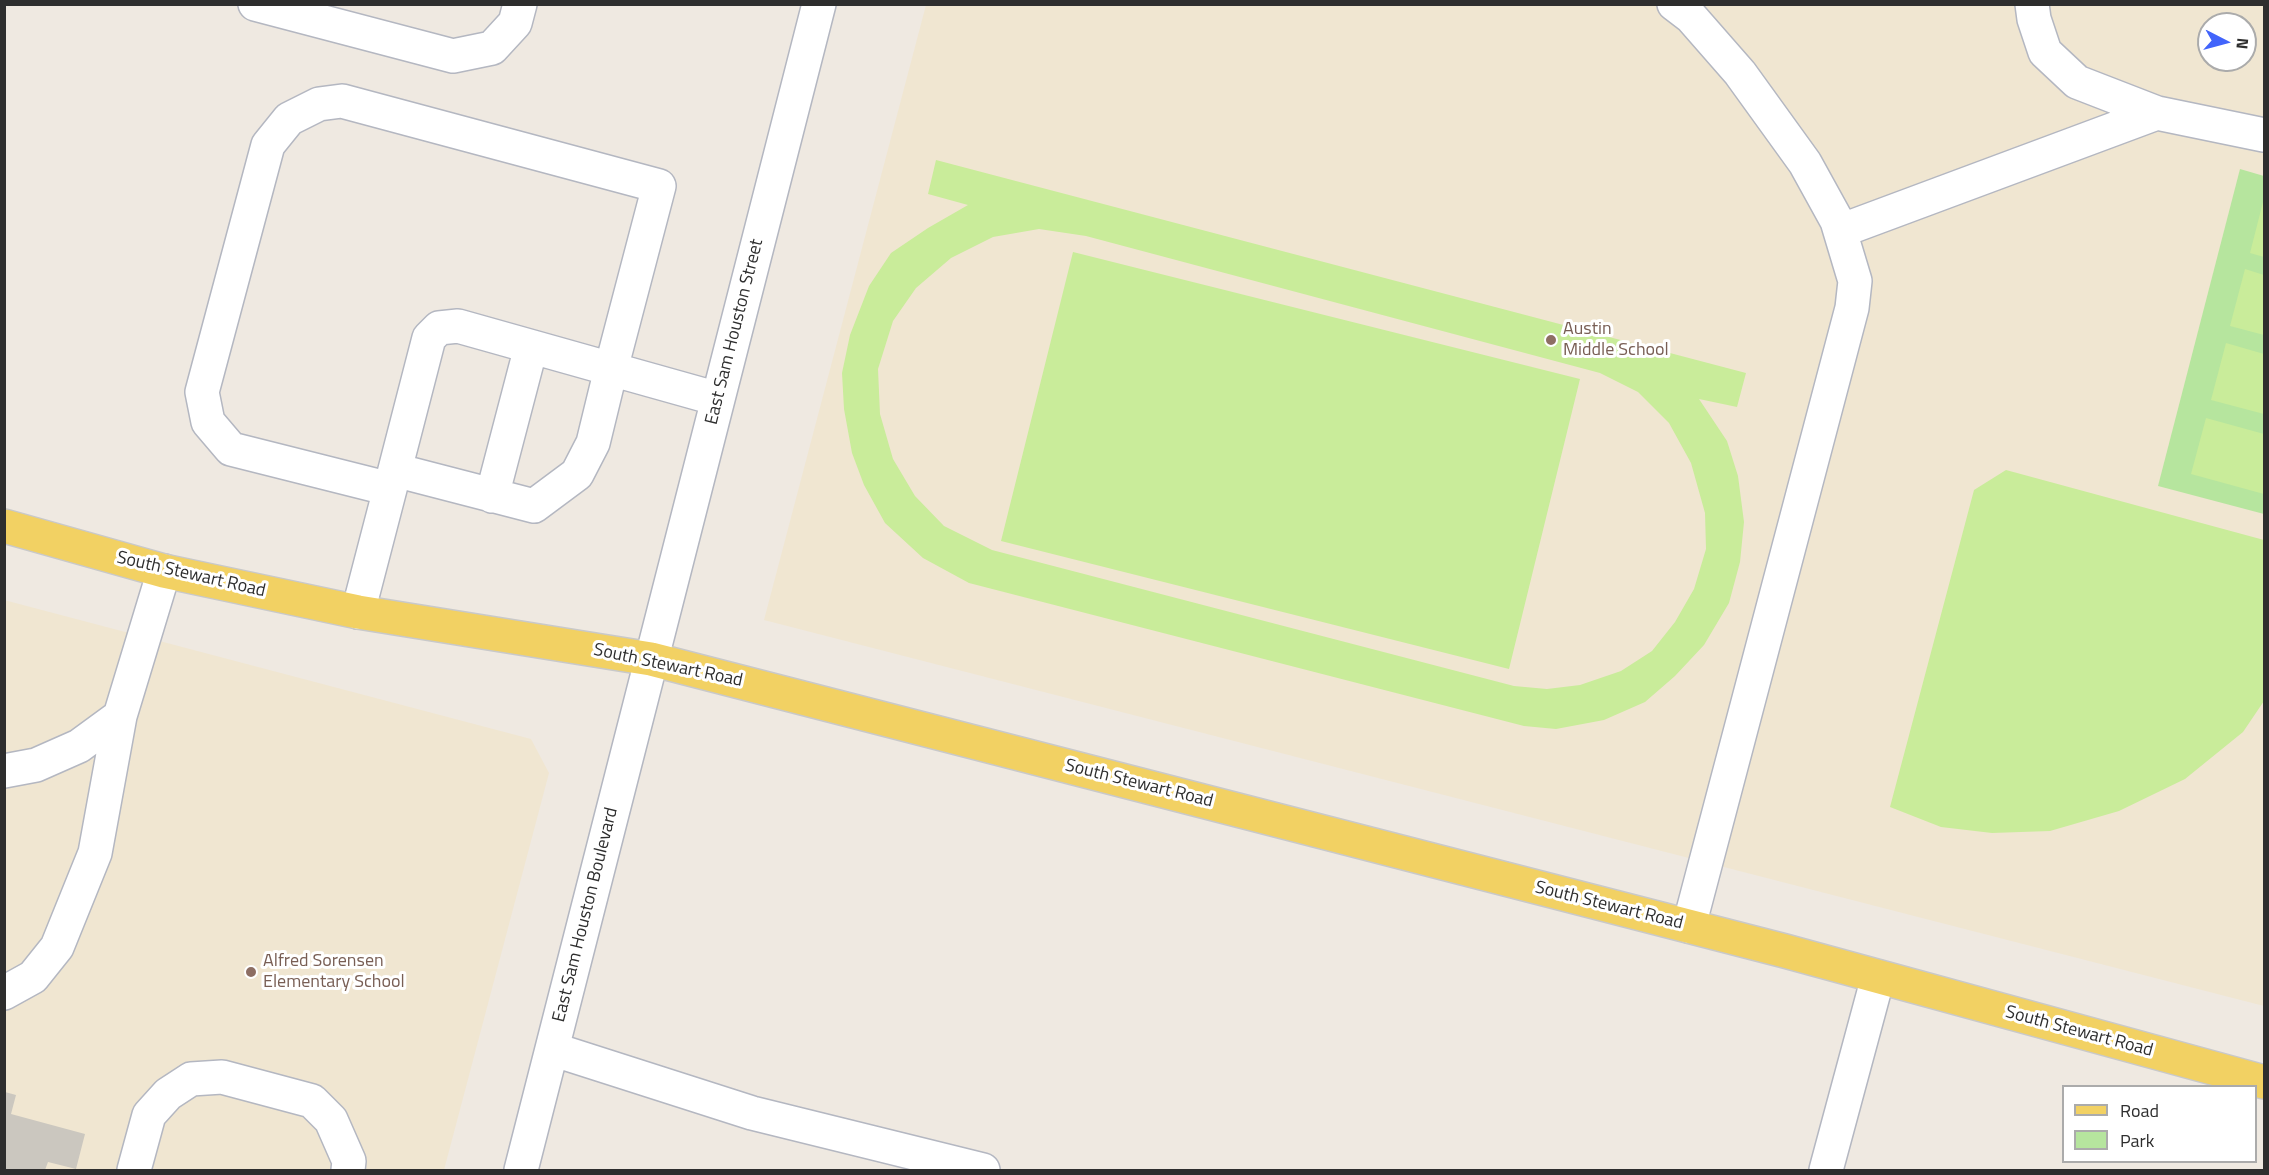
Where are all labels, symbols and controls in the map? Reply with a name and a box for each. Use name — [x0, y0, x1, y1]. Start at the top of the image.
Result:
north arrow — [2197, 12, 2257, 72]
text: N — [2230, 37, 2255, 50]
street label: East Sam Houston Street — [701, 237, 769, 427]
place label: Austin Middle School — [1563, 319, 1669, 362]
marker: Austin Middle School — [1544, 333, 1558, 347]
street label: South Stewart Road — [115, 547, 267, 603]
street label: South Stewart Road — [592, 640, 744, 692]
street label: South Stewart Road — [1063, 755, 1215, 813]
street label: East Sam Houston Boulevard — [549, 805, 623, 1025]
street label: South Stewart Road — [1533, 877, 1685, 935]
place label: Alfred Sorensen Elementary School — [263, 951, 405, 994]
marker: Alfred Sorensen Elementary School — [244, 965, 258, 979]
street label: South Stewart Road — [2003, 1002, 2155, 1062]
legend — [2062, 1085, 2257, 1163]
text: Road — [2120, 1097, 2159, 1124]
text: Park — [2120, 1127, 2154, 1154]

